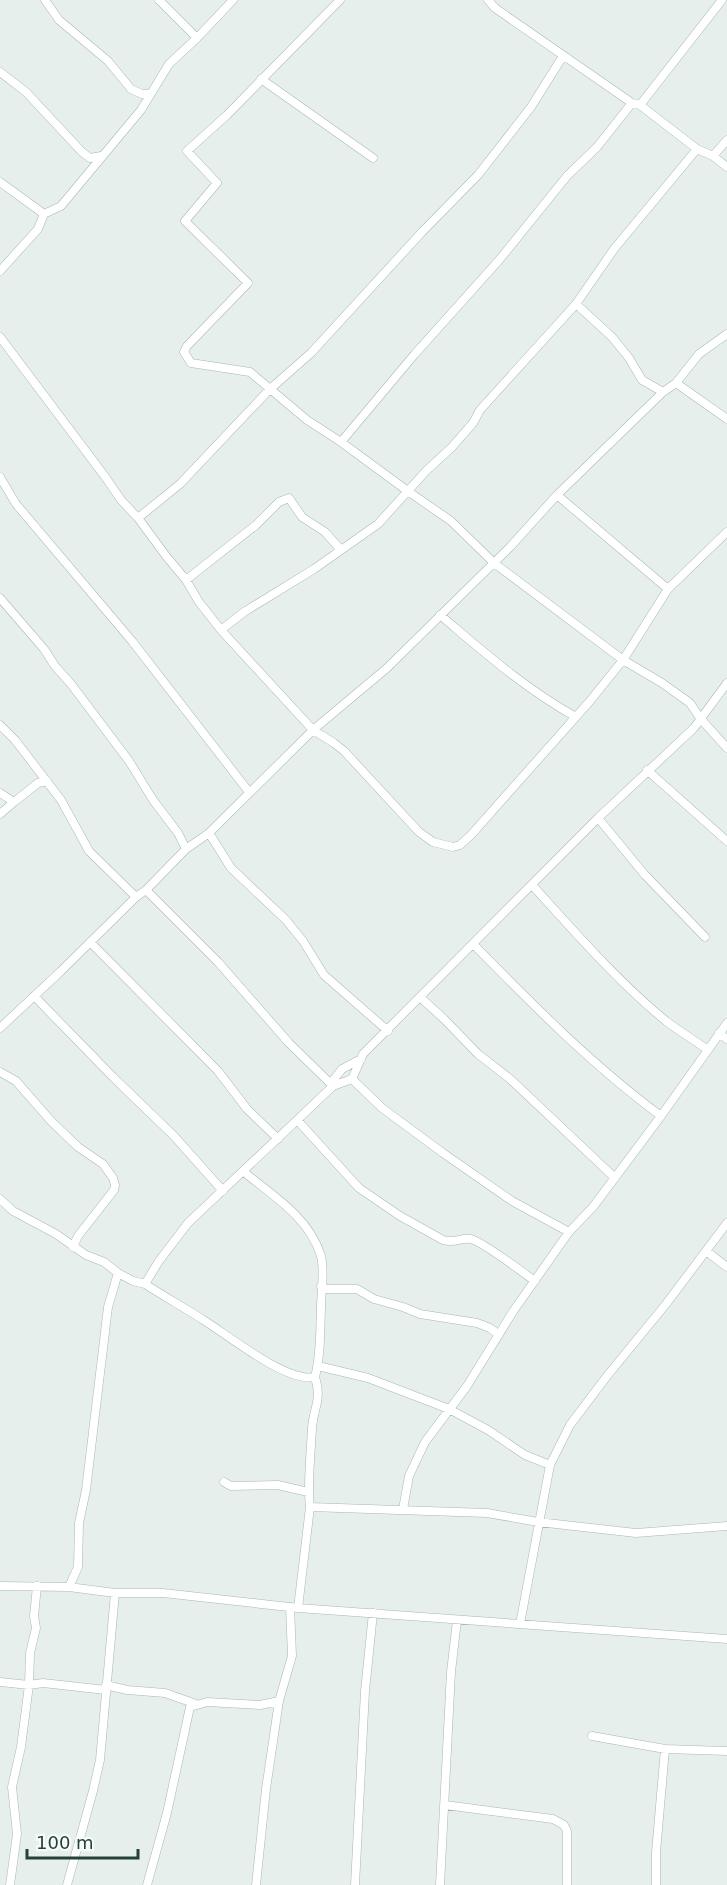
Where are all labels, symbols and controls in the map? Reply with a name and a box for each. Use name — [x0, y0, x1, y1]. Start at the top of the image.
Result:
scale bar — [27, 1822, 138, 1860]
text: 100 m — [36, 1832, 94, 1853]

